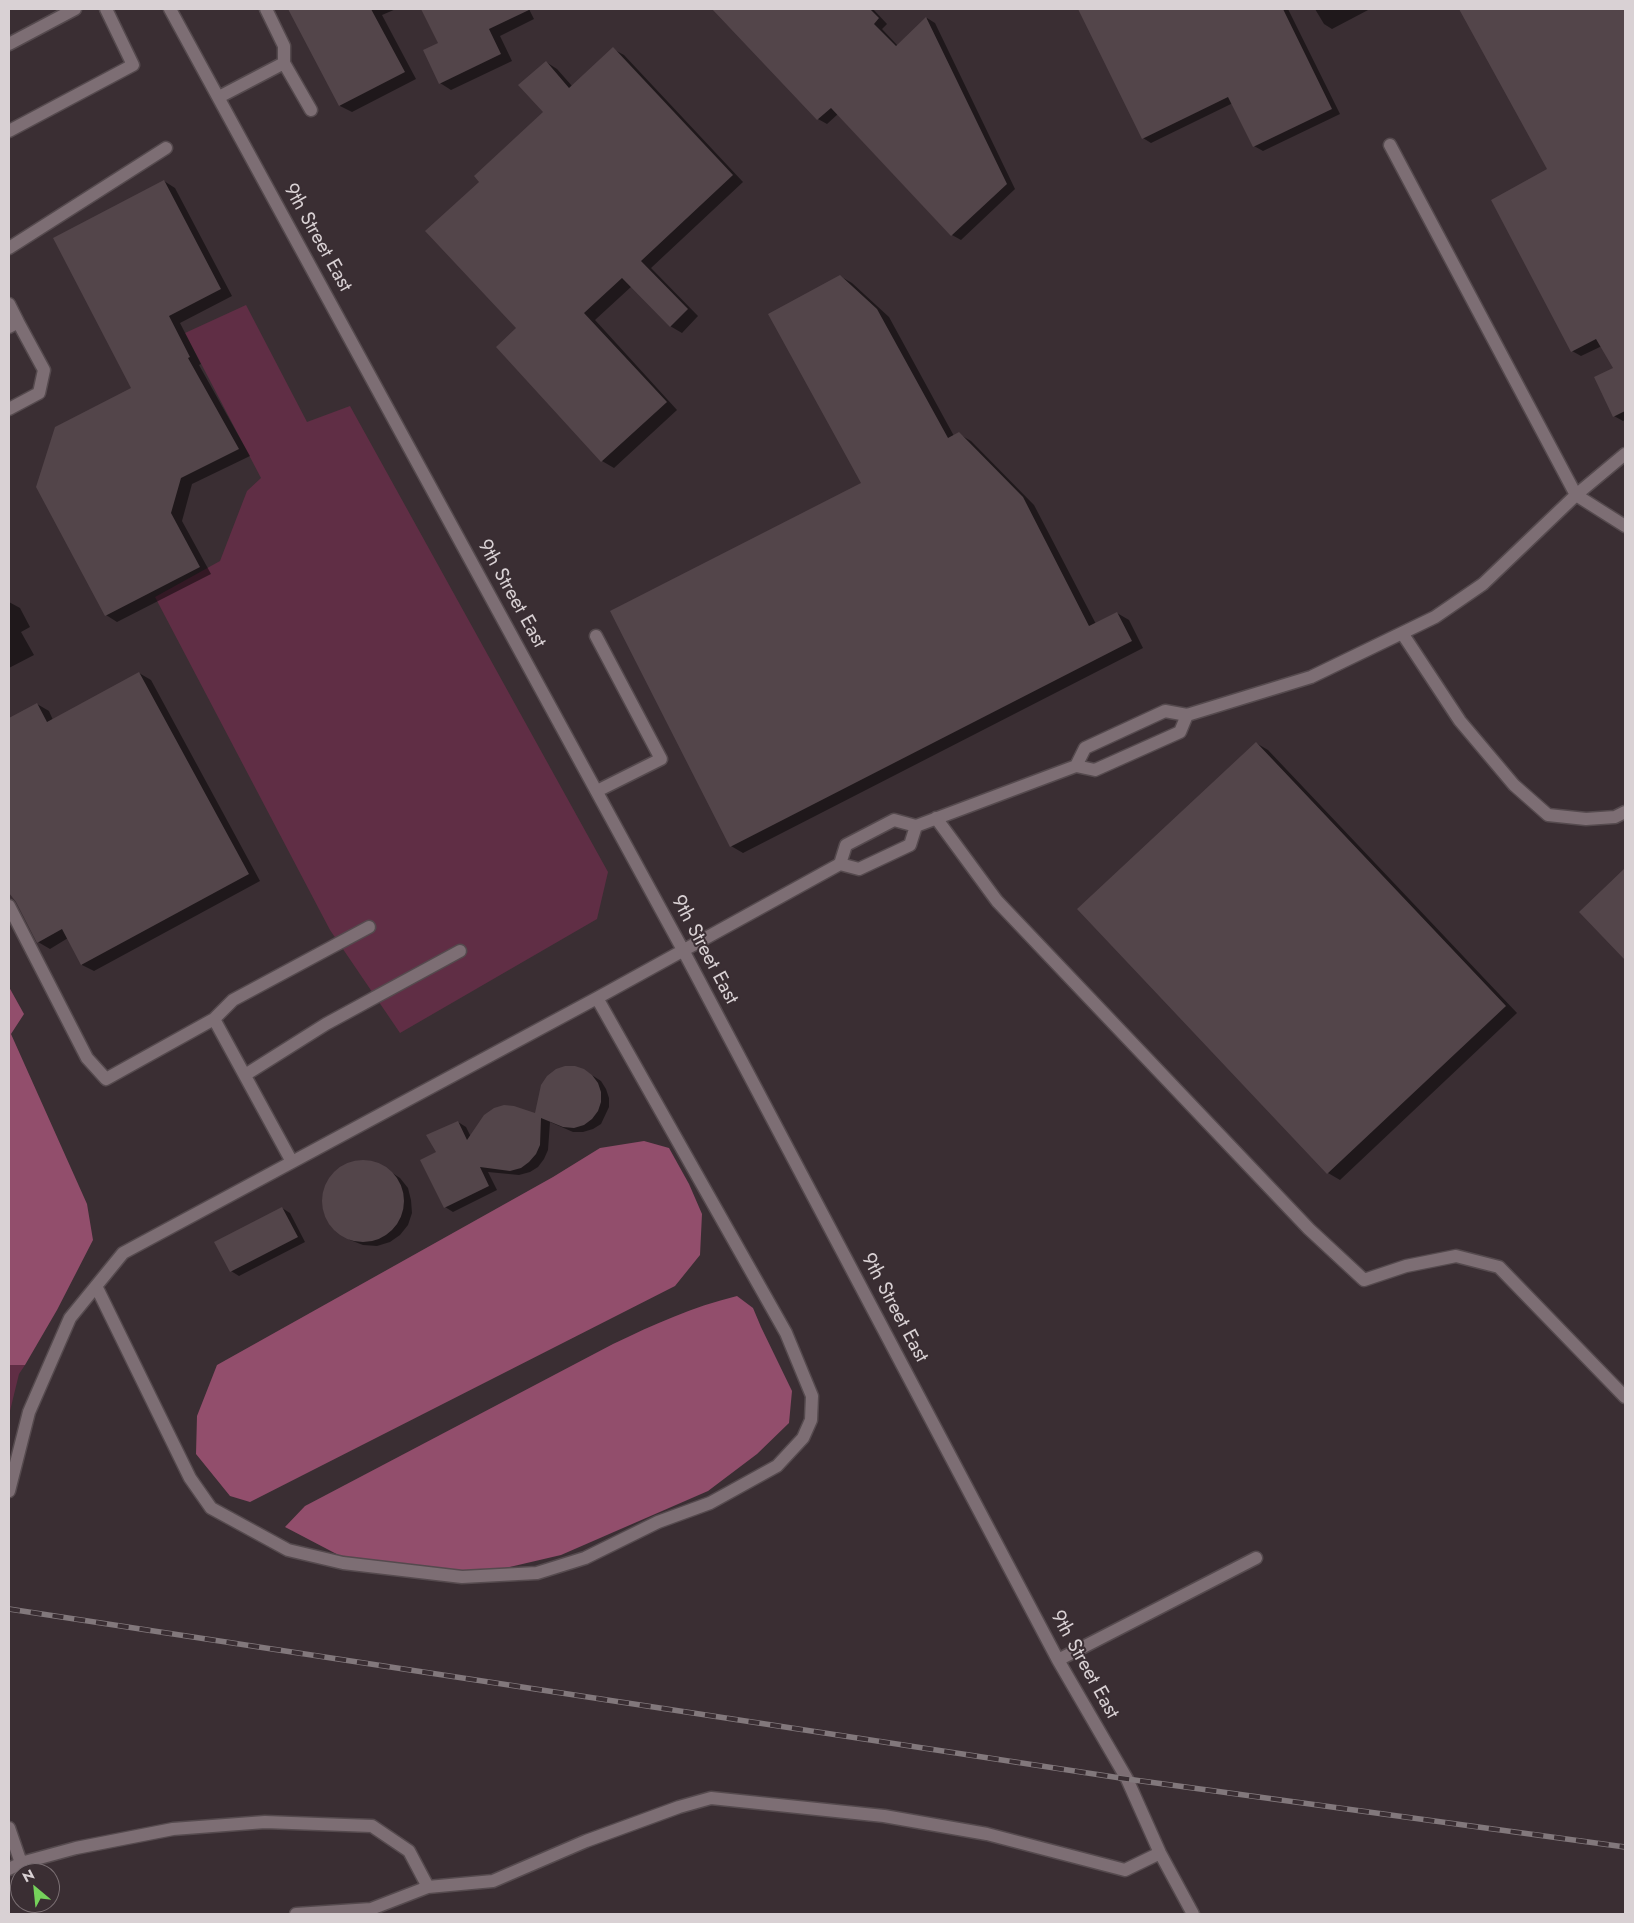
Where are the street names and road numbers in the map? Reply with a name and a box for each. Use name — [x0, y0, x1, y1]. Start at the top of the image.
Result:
street label: 9th Street East — [277, 180, 357, 296]
street label: 9th Street East — [471, 536, 551, 652]
street label: 9th Street East — [665, 891, 743, 1009]
street label: 9th Street East — [855, 1249, 933, 1367]
street label: 9th Street East — [1044, 1607, 1124, 1723]

